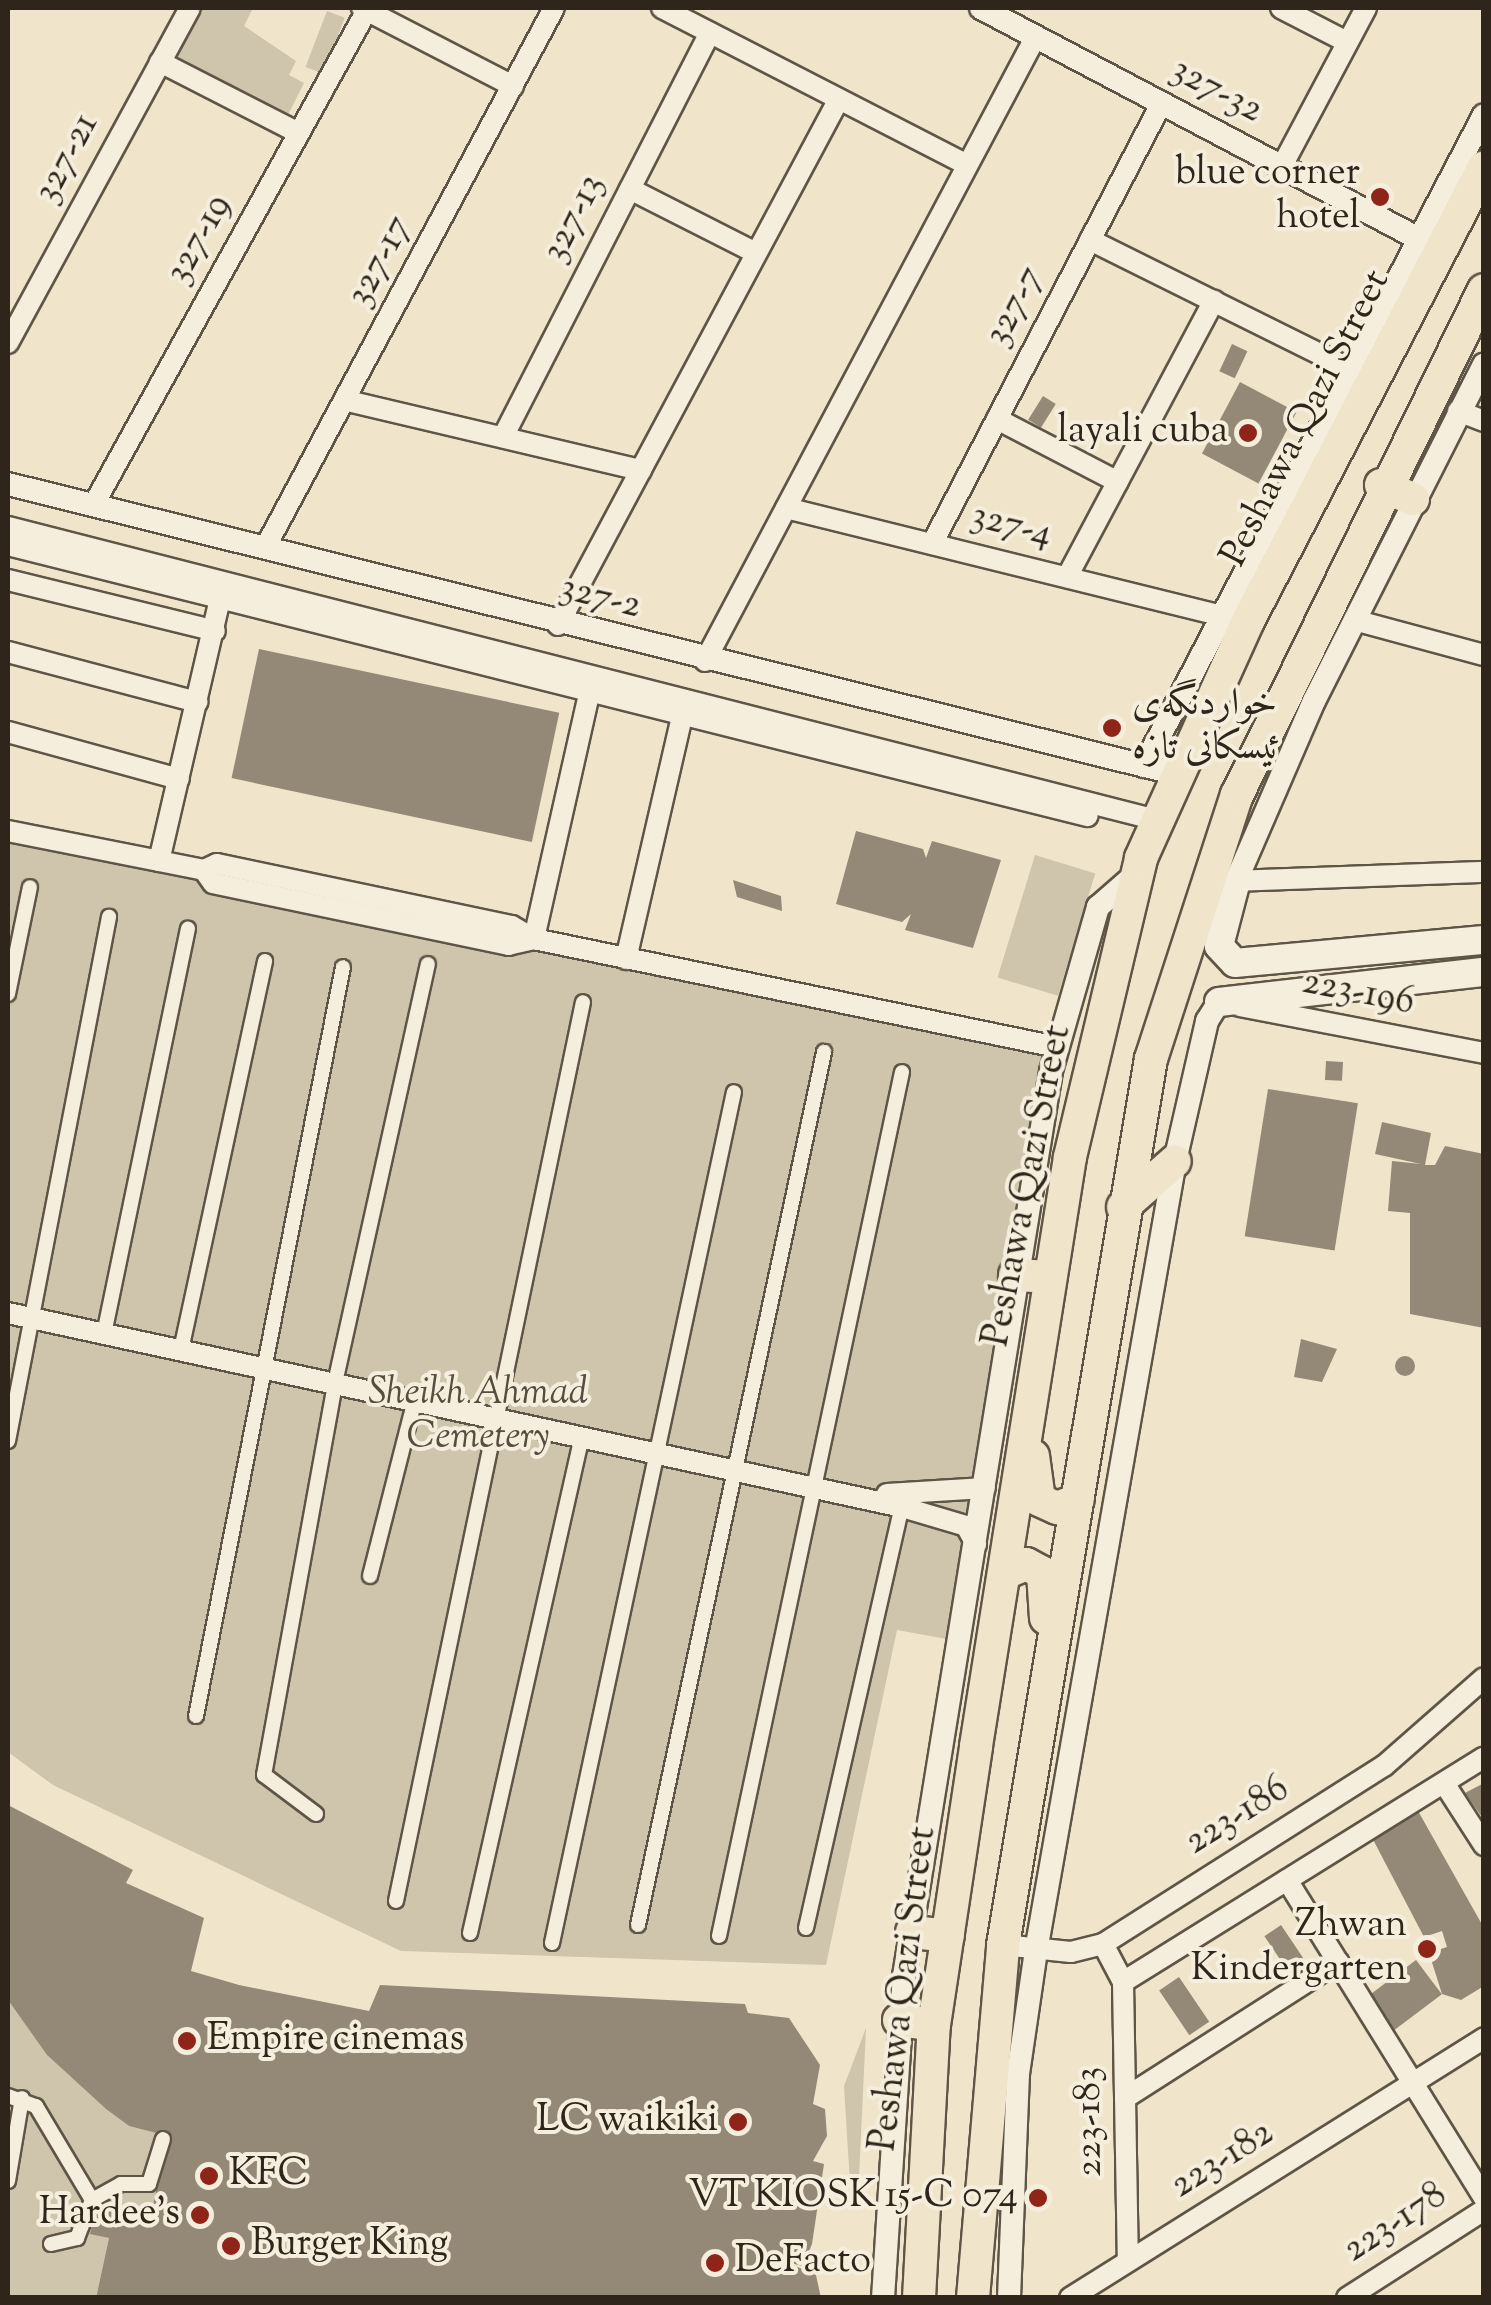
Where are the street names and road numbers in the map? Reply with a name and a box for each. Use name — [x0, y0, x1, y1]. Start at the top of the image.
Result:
street label: 327-32 — [1162, 49, 1270, 135]
street label: 327-21 — [26, 106, 110, 212]
street label: 327-13 — [534, 168, 616, 270]
street label: 327-19 — [157, 187, 243, 293]
street label: 327-17 — [338, 209, 424, 315]
street label: 327-7 — [976, 259, 1056, 355]
street label: Peshawa Qazi Street — [1213, 263, 1401, 575]
street label: 327-4 — [966, 495, 1056, 559]
street label: 327-2 — [555, 567, 645, 631]
street label: 223-196 — [1298, 961, 1418, 1027]
street label: Peshawa Qazi Street — [975, 1021, 1083, 1351]
street label: 223-186 — [1178, 1767, 1298, 1867]
street label: Peshawa Qazi Street — [862, 1824, 948, 2154]
street label: 223-183 — [1067, 2066, 1115, 2178]
street label: 223-182 — [1163, 2112, 1283, 2210]
street label: 223-178 — [1336, 2174, 1456, 2274]

